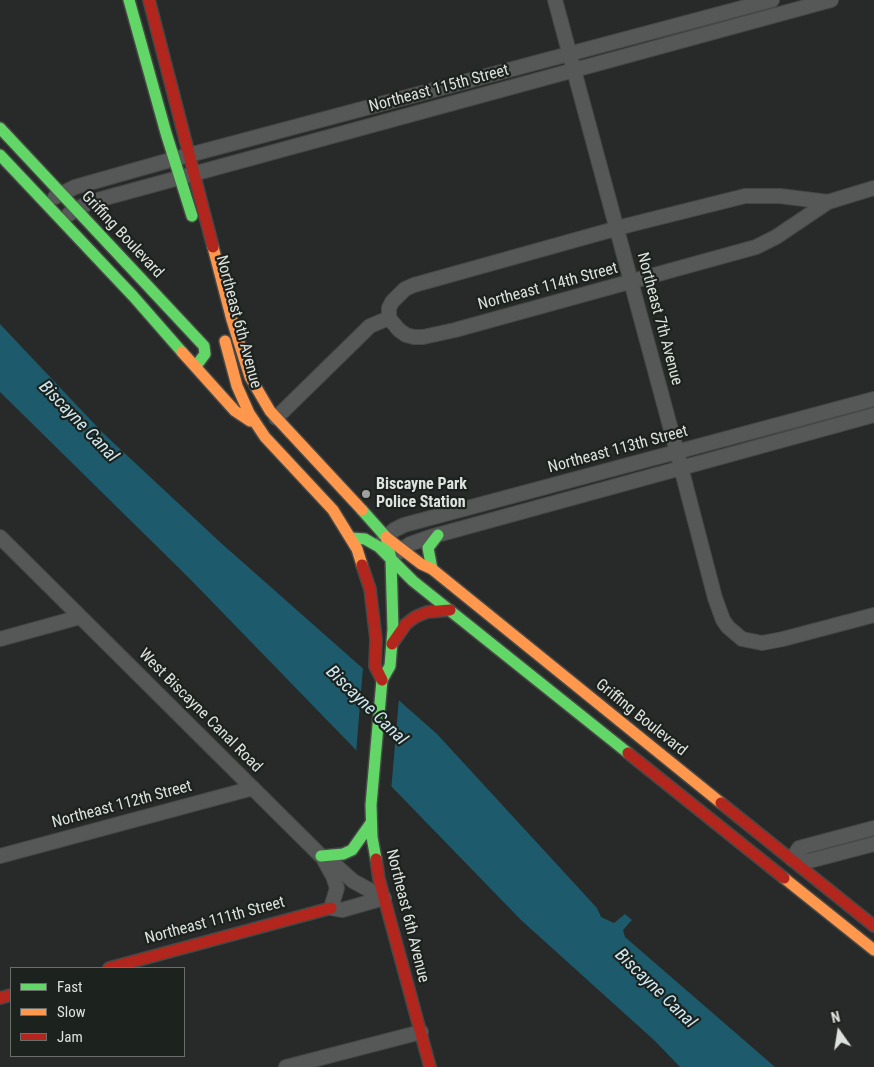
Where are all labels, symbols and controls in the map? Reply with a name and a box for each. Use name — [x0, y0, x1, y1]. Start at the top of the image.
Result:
street label: Northeast 115th Street — [367, 61, 511, 117]
street label: Griffing Boulevard — [77, 188, 167, 282]
street label: Northeast 7th Avenue — [632, 251, 686, 387]
street label: Northeast 6th Avenue — [211, 254, 265, 390]
street label: Northeast 114th Street — [476, 259, 620, 315]
water label: Biscayne Canal — [34, 377, 122, 467]
street label: Northeast 113th Street — [546, 422, 690, 478]
place label: Biscayne Park Police Station — [376, 475, 467, 513]
marker: Biscayne Park Police Station — [360, 488, 372, 500]
street label: West Biscayne Canal Road — [134, 645, 266, 777]
water label: Biscayne Canal — [321, 662, 411, 750]
street label: Griffing Boulevard — [591, 675, 691, 761]
street label: Northeast 112th Street — [50, 777, 194, 833]
street label: Northeast 6th Avenue — [381, 847, 433, 985]
street label: Northeast 111th Street — [143, 893, 287, 949]
water label: Biscayne Canal — [610, 945, 700, 1033]
legend — [10, 967, 185, 1057]
text: Fast — [57, 978, 82, 996]
text: Slow — [57, 1003, 86, 1021]
north arrow — [814, 1007, 864, 1057]
text: N — [830, 1009, 842, 1026]
text: Jam — [57, 1028, 83, 1046]

